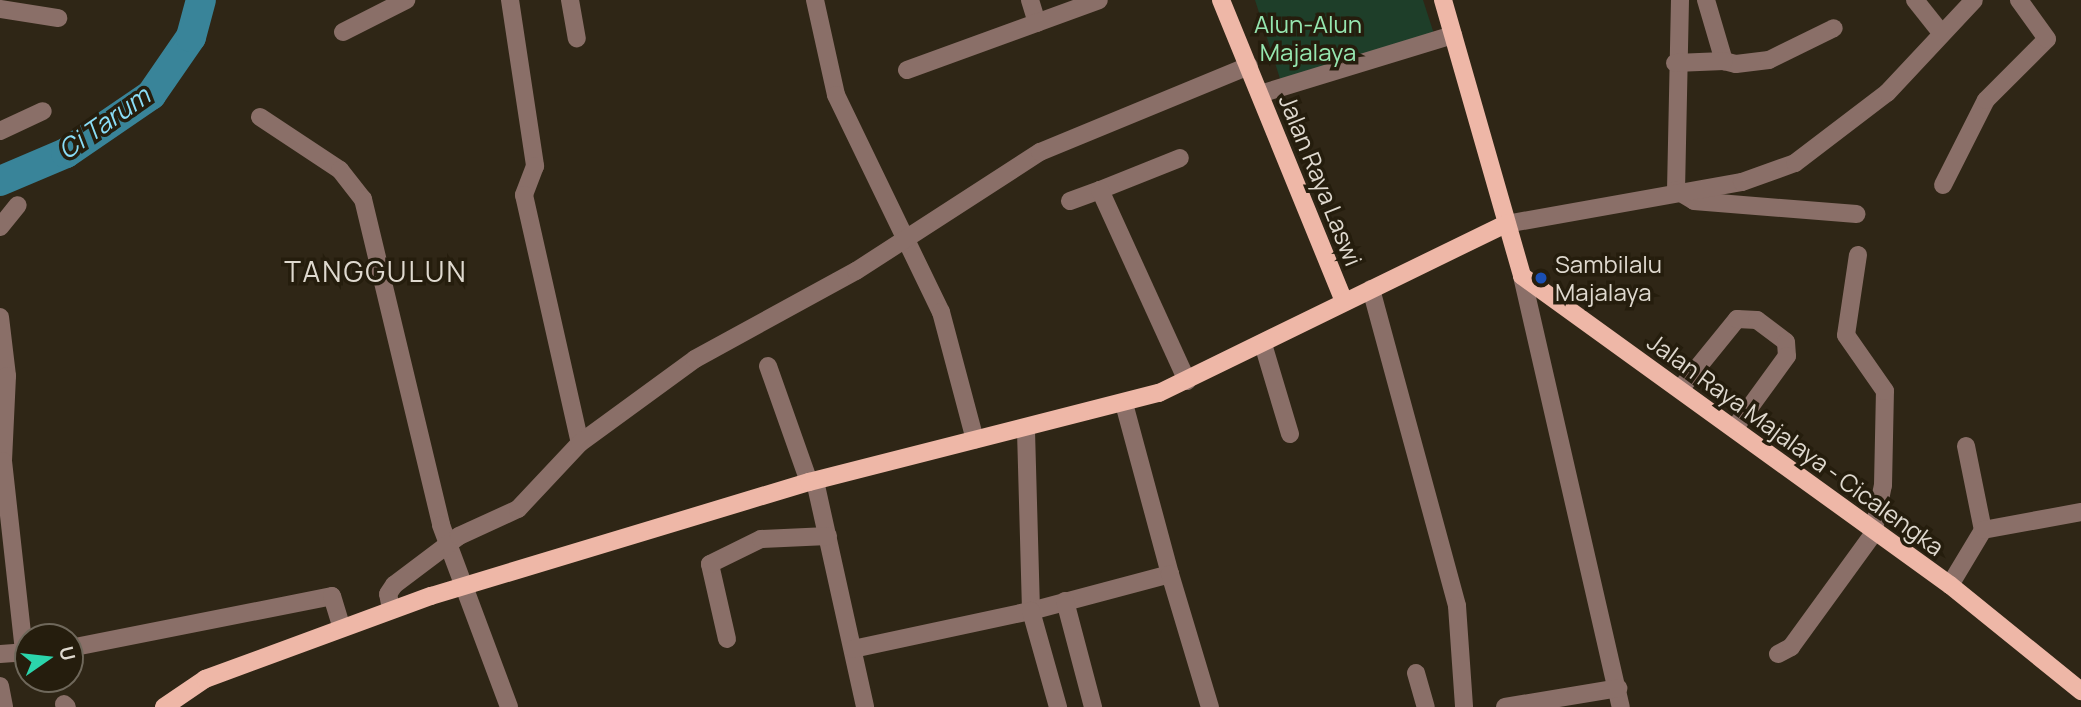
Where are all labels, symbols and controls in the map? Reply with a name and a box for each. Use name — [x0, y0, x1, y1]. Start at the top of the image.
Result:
park label: Alun-Alun Majalaya — [1254, 10, 1362, 66]
water label: Ci Tarum — [52, 80, 156, 166]
street label: Jalan Raya Laswi — [1274, 90, 1368, 270]
place label: Sambilalu Majalaya — [1555, 250, 1662, 306]
district label: TANGGULUN — [285, 254, 467, 288]
marker: Sambilalu Majalaya — [1533, 270, 1549, 286]
street label: Jalan Raya Majalaya - Cicalengka — [1642, 327, 1950, 561]
north arrow — [14, 623, 84, 693]
text: U — [53, 644, 82, 663]

